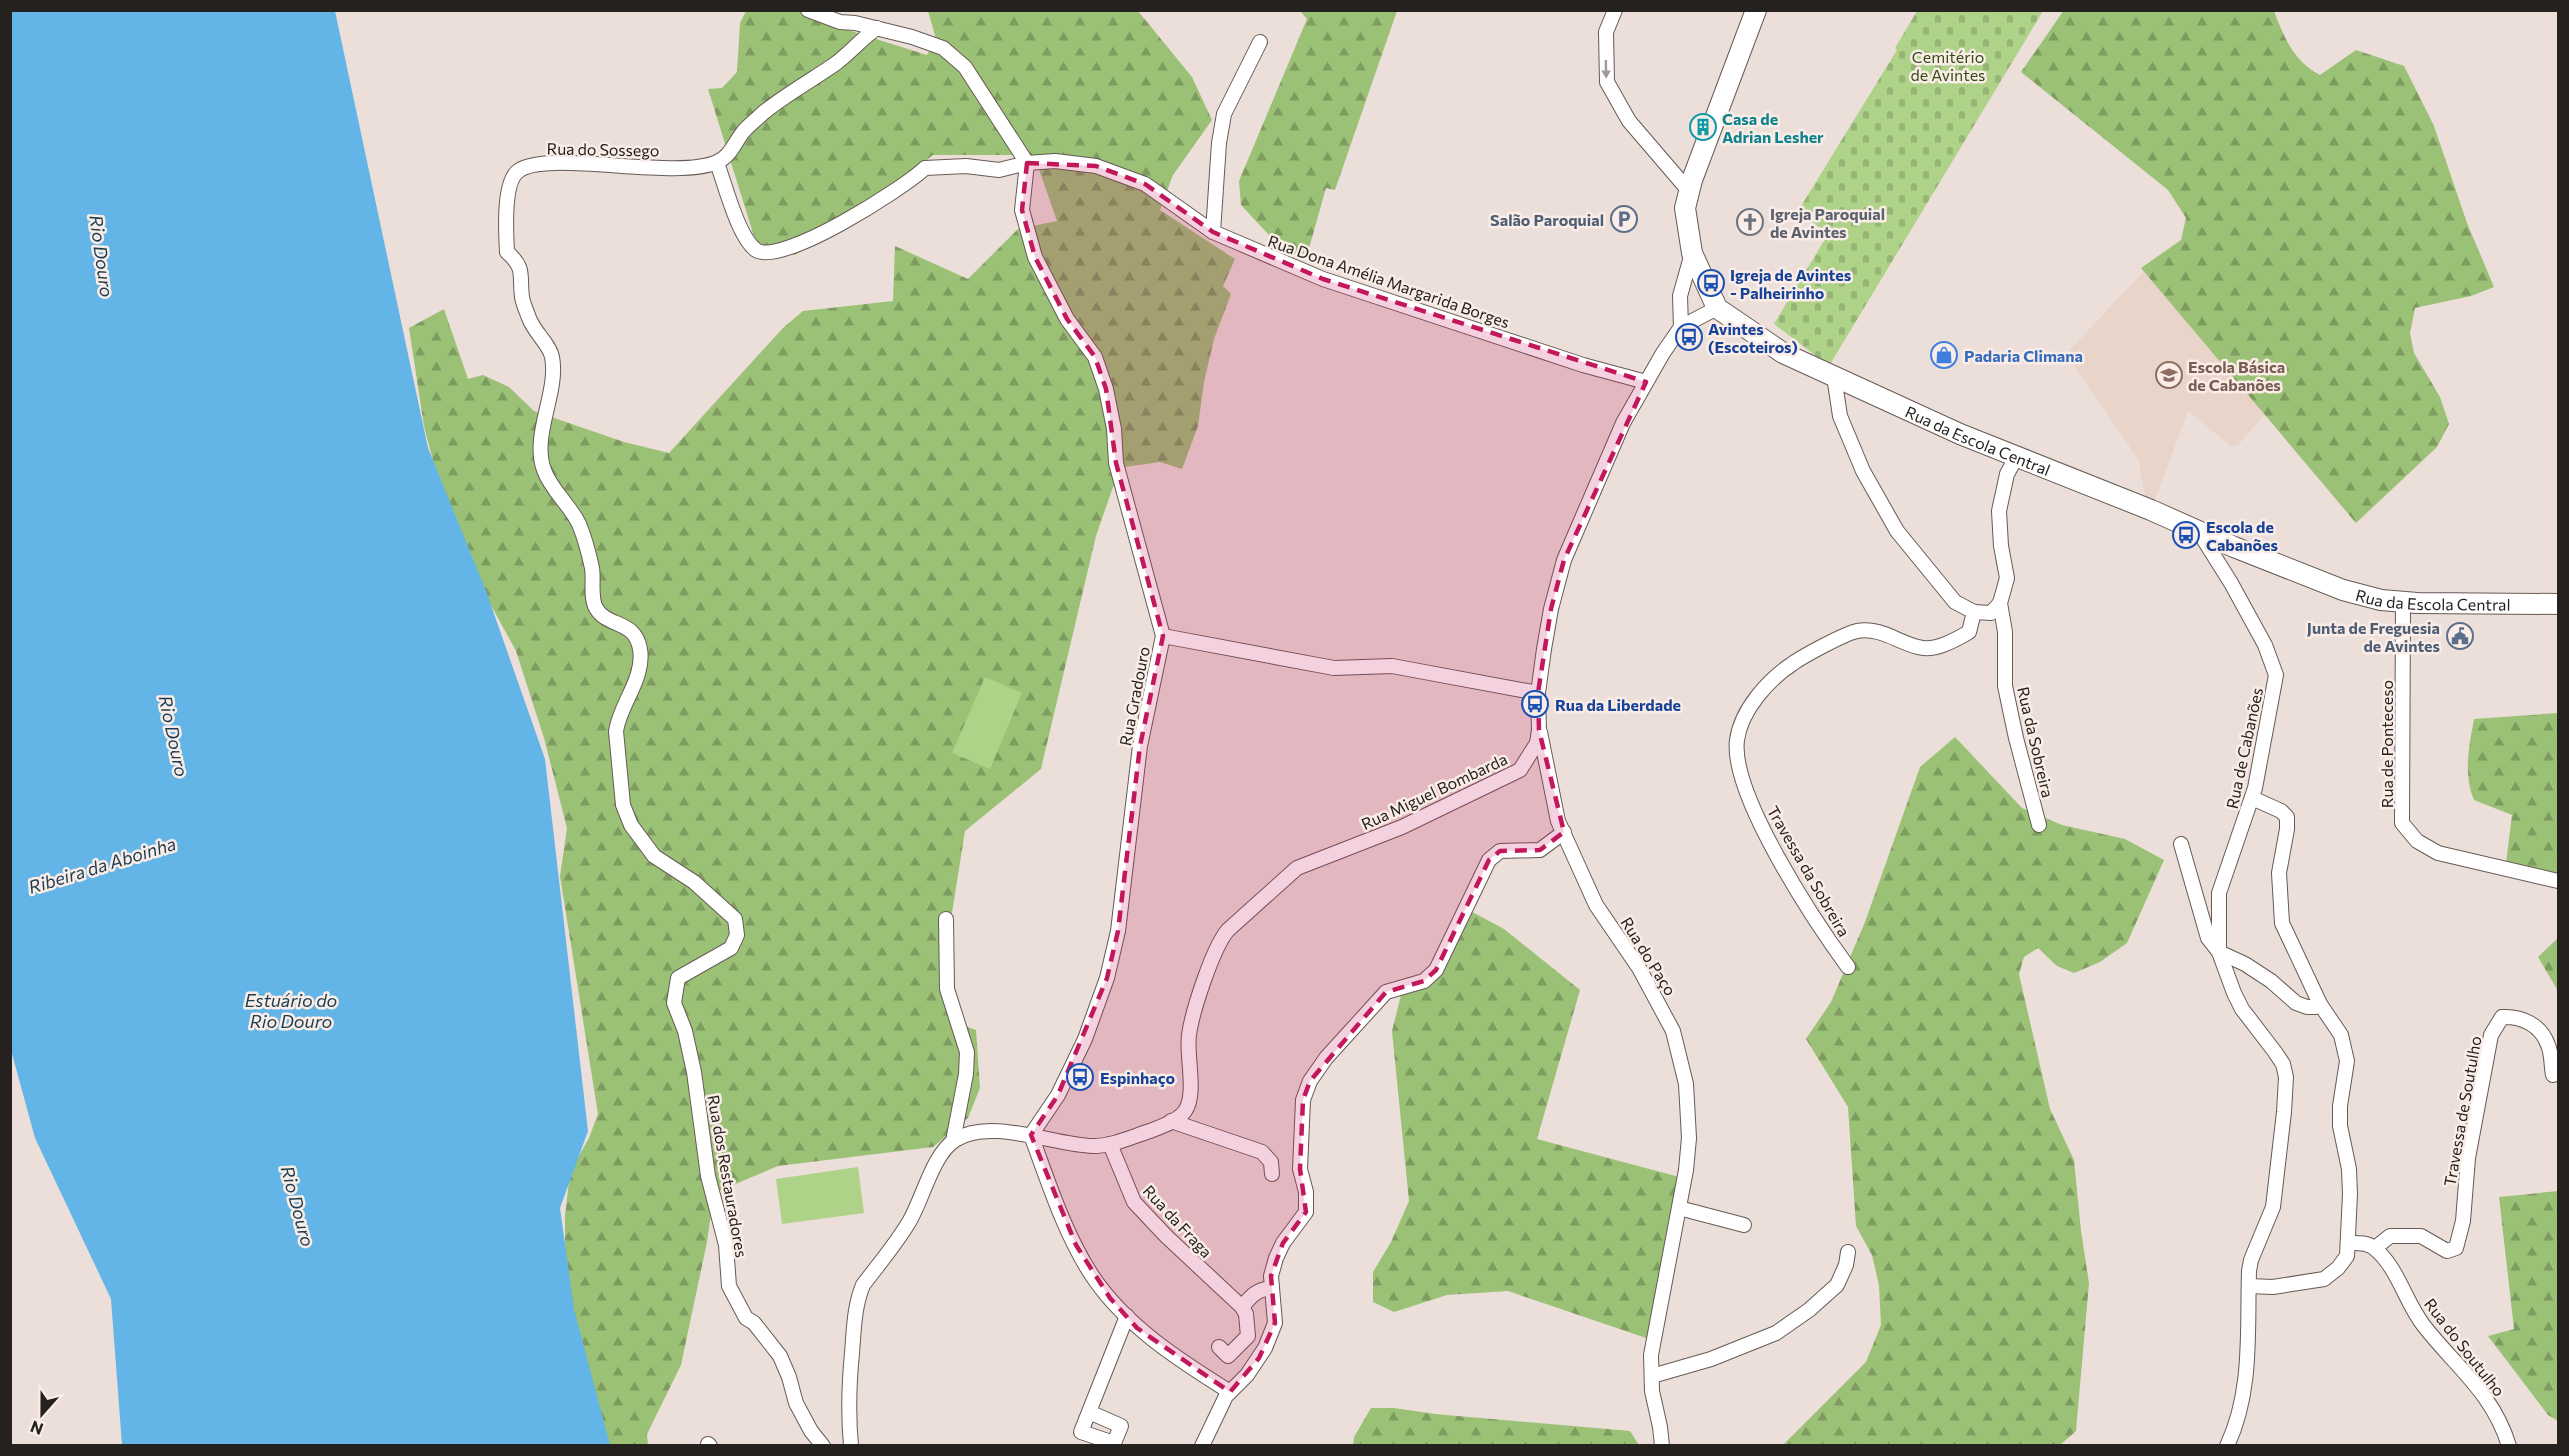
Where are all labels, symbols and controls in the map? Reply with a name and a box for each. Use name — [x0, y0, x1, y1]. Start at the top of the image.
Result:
park label: Cemitério de Avintes — [1911, 47, 1985, 84]
one-way arrow — [1602, 59, 1611, 78]
place label: Casa de Adrian Lesher — [1722, 109, 1824, 146]
building icon: Casa de Adrian Lesher — [1688, 112, 1718, 142]
street label: Rua do Sossego — [546, 139, 660, 159]
parking icon: Salão Paroquial — [1609, 204, 1639, 234]
place label: Igreja Paroquial de Avintes — [1770, 204, 1885, 241]
church icon: Igreja Paroquial de Avintes — [1735, 207, 1765, 237]
place label: Salão Paroquial — [1490, 210, 1604, 229]
water label: Rio Douro — [85, 214, 119, 298]
street label: Rua Dona Amélia Margarida Borges — [1266, 231, 1512, 331]
place label: Igreja de Avintes - Palheirinho — [1730, 265, 1851, 302]
bus stop icon: Igreja de Avintes - Palheirinho — [1696, 268, 1726, 298]
place label: Avintes (Escoteiros) — [1708, 319, 1798, 356]
bus stop icon: Avintes (Escoteiros) — [1674, 322, 1704, 352]
shop icon: Padaria Climana — [1929, 340, 1959, 370]
place label: Padaria Climana — [1964, 346, 2083, 365]
place label: Escola Básica de Cabanões — [2188, 357, 2285, 394]
school or university icon: Escola Básica de Cabanões — [2154, 360, 2184, 390]
street label: Rua da Escola Central — [1903, 401, 2053, 479]
place label: Escola de Cabanões — [2206, 517, 2278, 554]
bus stop icon: Escola de Cabanões — [2171, 520, 2201, 550]
street label: Rua da Escola Central — [2354, 584, 2511, 613]
place label: Junta de Freguesia de Avintes — [2307, 618, 2440, 655]
public building icon: Junta de Freguesia de Avintes — [2445, 621, 2475, 651]
street label: Rua Gradouro — [1115, 645, 1153, 747]
street label: Rua de Ponteceso — [2377, 680, 2396, 808]
street label: Rua da Sobreira — [2014, 685, 2058, 799]
street label: Rua de Cabanões — [2222, 686, 2266, 810]
bus stop icon: Rua da Liberdade — [1520, 689, 1550, 719]
water label: Rio Douro — [155, 693, 193, 779]
place label: Rua da Liberdade — [1555, 695, 1681, 714]
street label: Rua Miguel Bombarda — [1358, 749, 1510, 833]
street label: Travessa da Sobreira — [1764, 802, 1854, 940]
water label: Ribeira da Aboinha — [26, 832, 178, 898]
street label: Rua do Paço — [1617, 913, 1681, 999]
water label: Estuário do Rio Douro — [245, 989, 337, 1032]
street label: Travessa de Soutulho — [2439, 1034, 2485, 1188]
bus stop icon: Espinhaço — [1065, 1062, 1095, 1092]
place label: Espinhaço — [1100, 1068, 1176, 1087]
street label: Rua dos Restauradores — [704, 1093, 752, 1259]
water label: Rio Douro — [277, 1163, 319, 1249]
street label: Rua da Fraga — [1140, 1181, 1216, 1261]
street label: Rua do Soutulho — [2421, 1294, 2509, 1400]
north arrow — [12, 1384, 72, 1444]
text: N — [27, 1417, 45, 1439]

